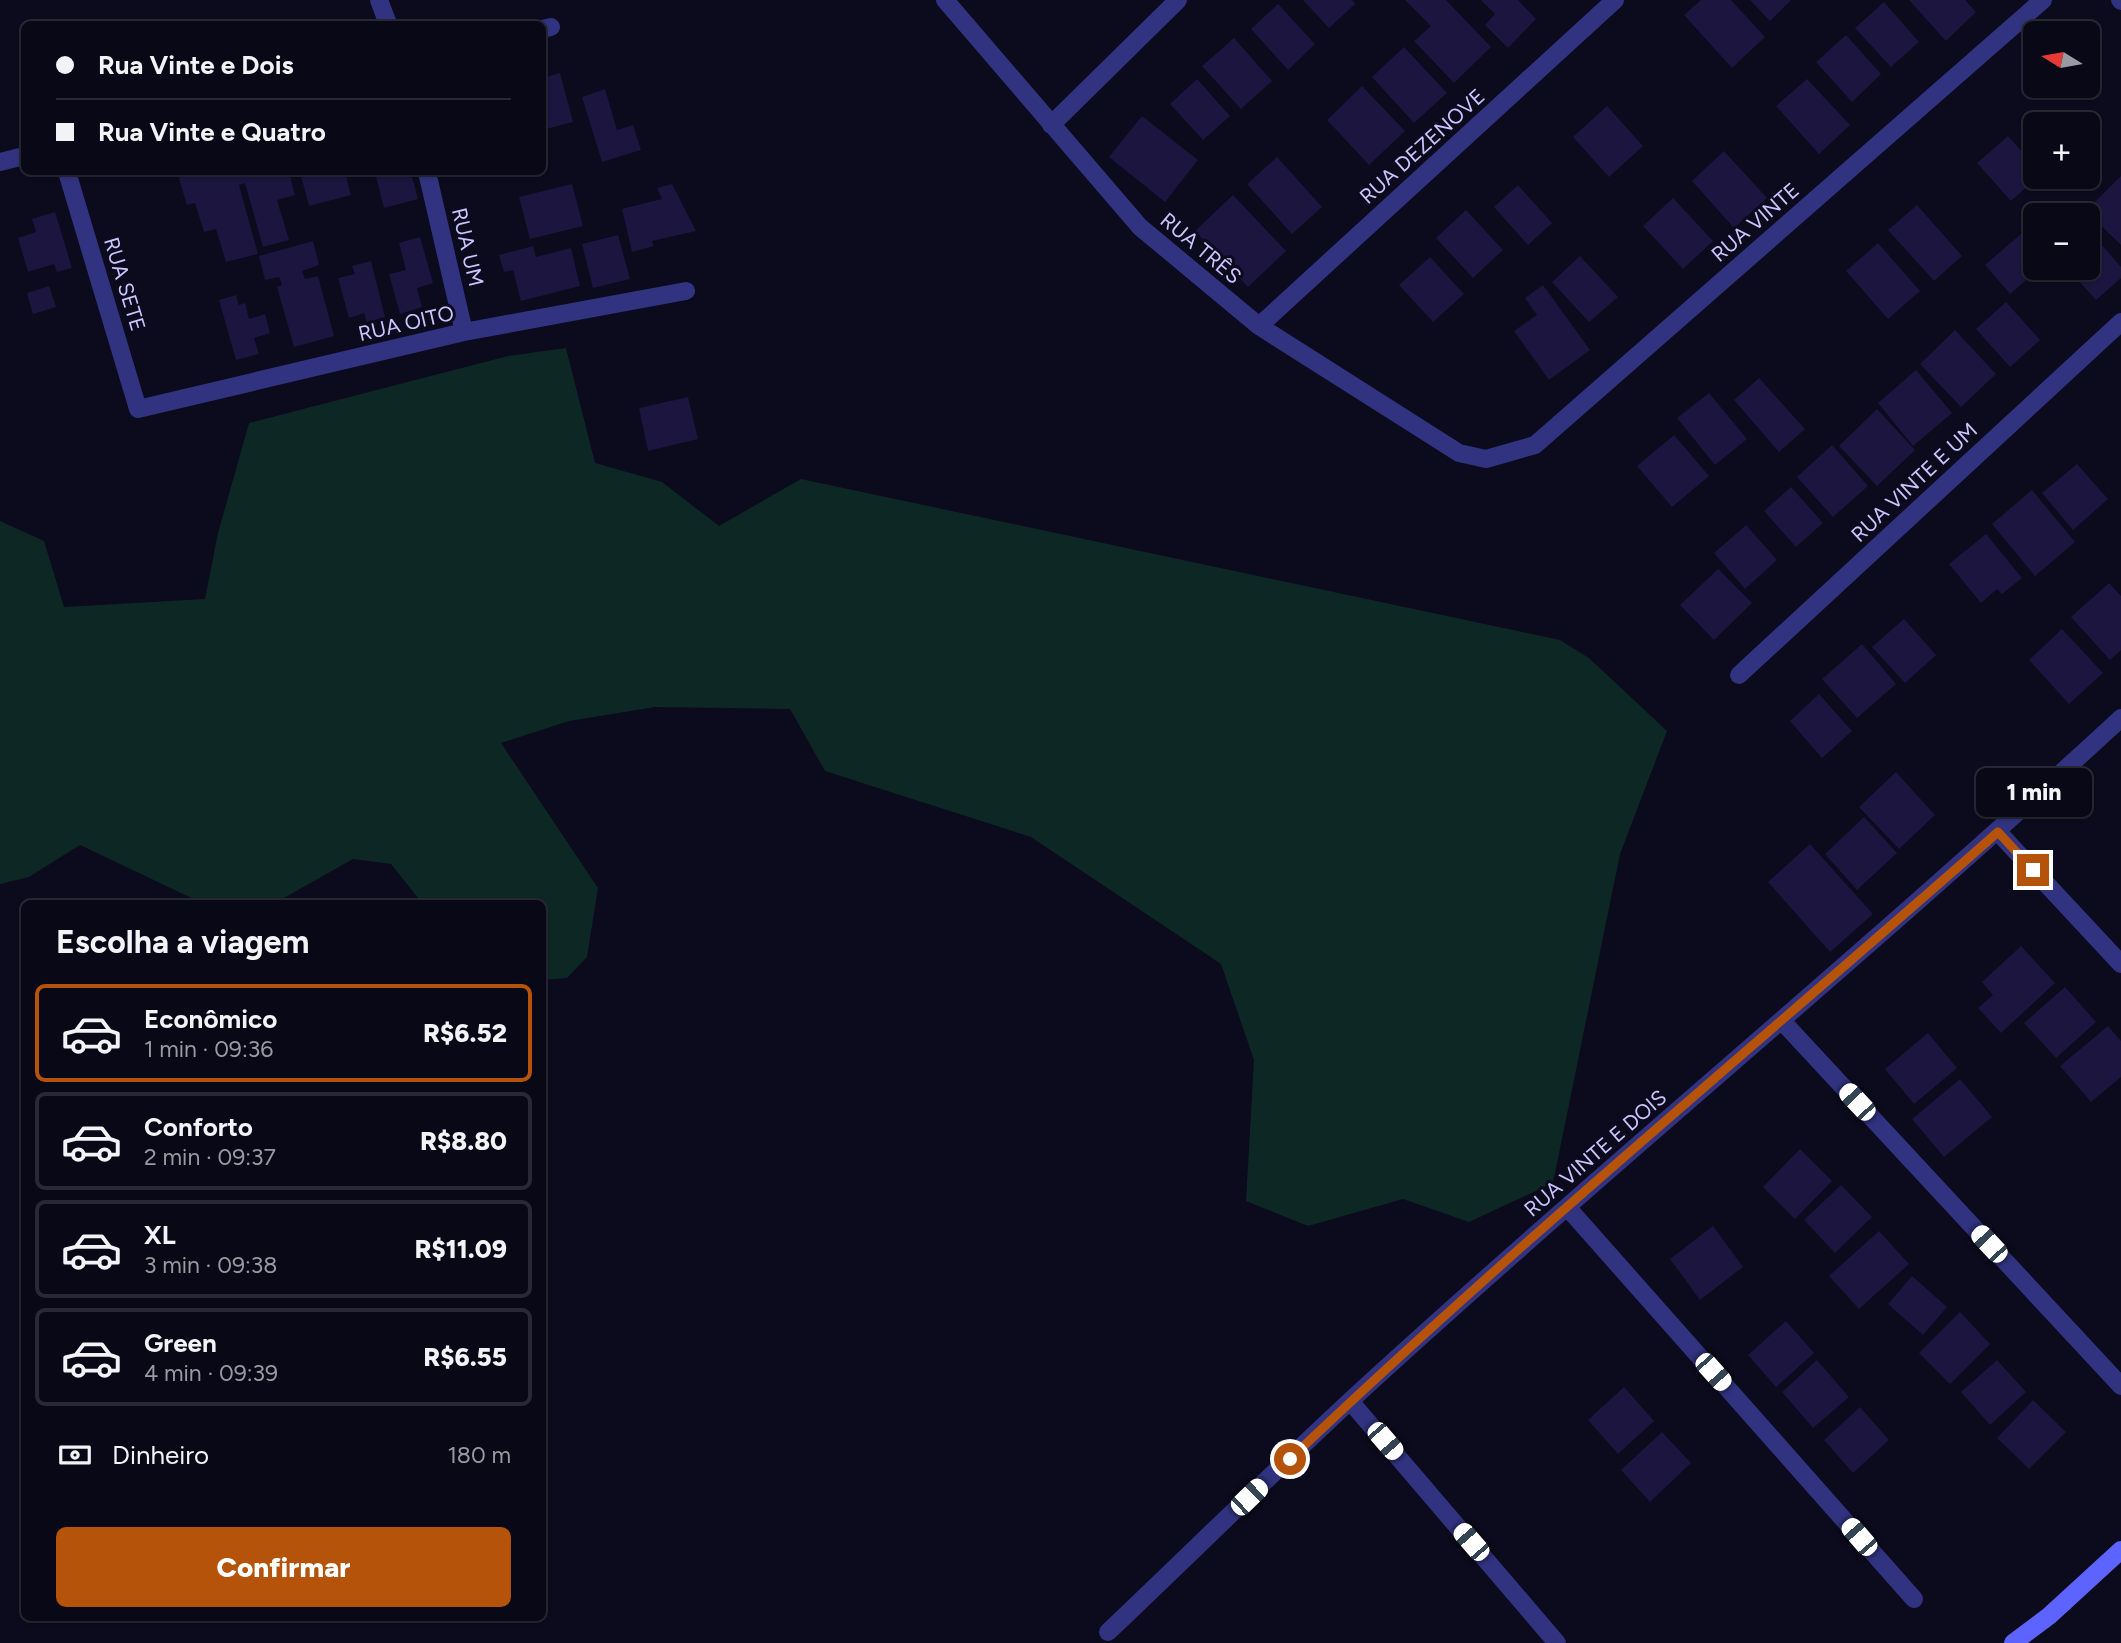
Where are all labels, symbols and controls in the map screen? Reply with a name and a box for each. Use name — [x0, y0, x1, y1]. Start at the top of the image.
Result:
north arrow — [2023, 21, 2100, 98]
map controls — [2023, 21, 2100, 280]
text: Rua Vinte e Dois — [98, 49, 294, 81]
street label: RUA DEZENOVE — [1354, 83, 1490, 209]
button: + — [2023, 112, 2100, 189]
text: Rua Vinte e Quatro — [98, 116, 326, 148]
street label: RUA VINTE — [1706, 177, 1804, 267]
button: − — [2023, 203, 2100, 280]
street label: RUA UM — [447, 205, 489, 289]
street label: RUA TRÊS — [1156, 207, 1246, 289]
street label: RUA SETE — [99, 234, 151, 334]
street label: RUA OITO — [356, 300, 456, 346]
street label: RUA VINTE E UM — [1846, 417, 1982, 547]
callout: 1 min — [1975, 768, 2091, 818]
text: 1 min — [2007, 778, 2061, 806]
route end — [2017, 854, 2049, 886]
text: Escolha a viagem — [56, 923, 309, 961]
icon: car — [60, 1002, 123, 1065]
text: Econômico — [144, 1003, 277, 1035]
text: R$6.52 — [423, 1017, 507, 1049]
text: 1 min · 09:36 — [144, 1035, 273, 1063]
car — [1835, 1079, 1880, 1125]
street label: RUA VINTE E DOIS — [1519, 1085, 1671, 1221]
icon: car — [60, 1110, 123, 1173]
text: Conforto — [144, 1111, 253, 1143]
text: R$8.80 — [420, 1125, 507, 1157]
text: 2 min · 09:37 — [144, 1143, 276, 1171]
icon: car — [60, 1218, 123, 1281]
text: XL — [144, 1219, 176, 1251]
car — [1967, 1221, 2012, 1267]
text: R$11.09 — [414, 1233, 507, 1265]
text: 3 min · 09:38 — [144, 1251, 277, 1279]
icon: car — [60, 1326, 123, 1389]
text: Green — [144, 1327, 217, 1359]
text: R$6.55 — [423, 1341, 507, 1373]
car — [1692, 1349, 1735, 1395]
text: 4 min · 09:39 — [144, 1359, 278, 1387]
car — [1364, 1418, 1407, 1464]
icon: cash — [56, 1436, 94, 1474]
text: Dinheiro — [112, 1439, 209, 1471]
text: 180 m — [447, 1441, 511, 1469]
route start — [1274, 1443, 1306, 1475]
car — [1227, 1475, 1272, 1519]
car — [1838, 1514, 1881, 1560]
car — [1450, 1519, 1493, 1565]
button: Confirmar — [56, 1527, 511, 1607]

